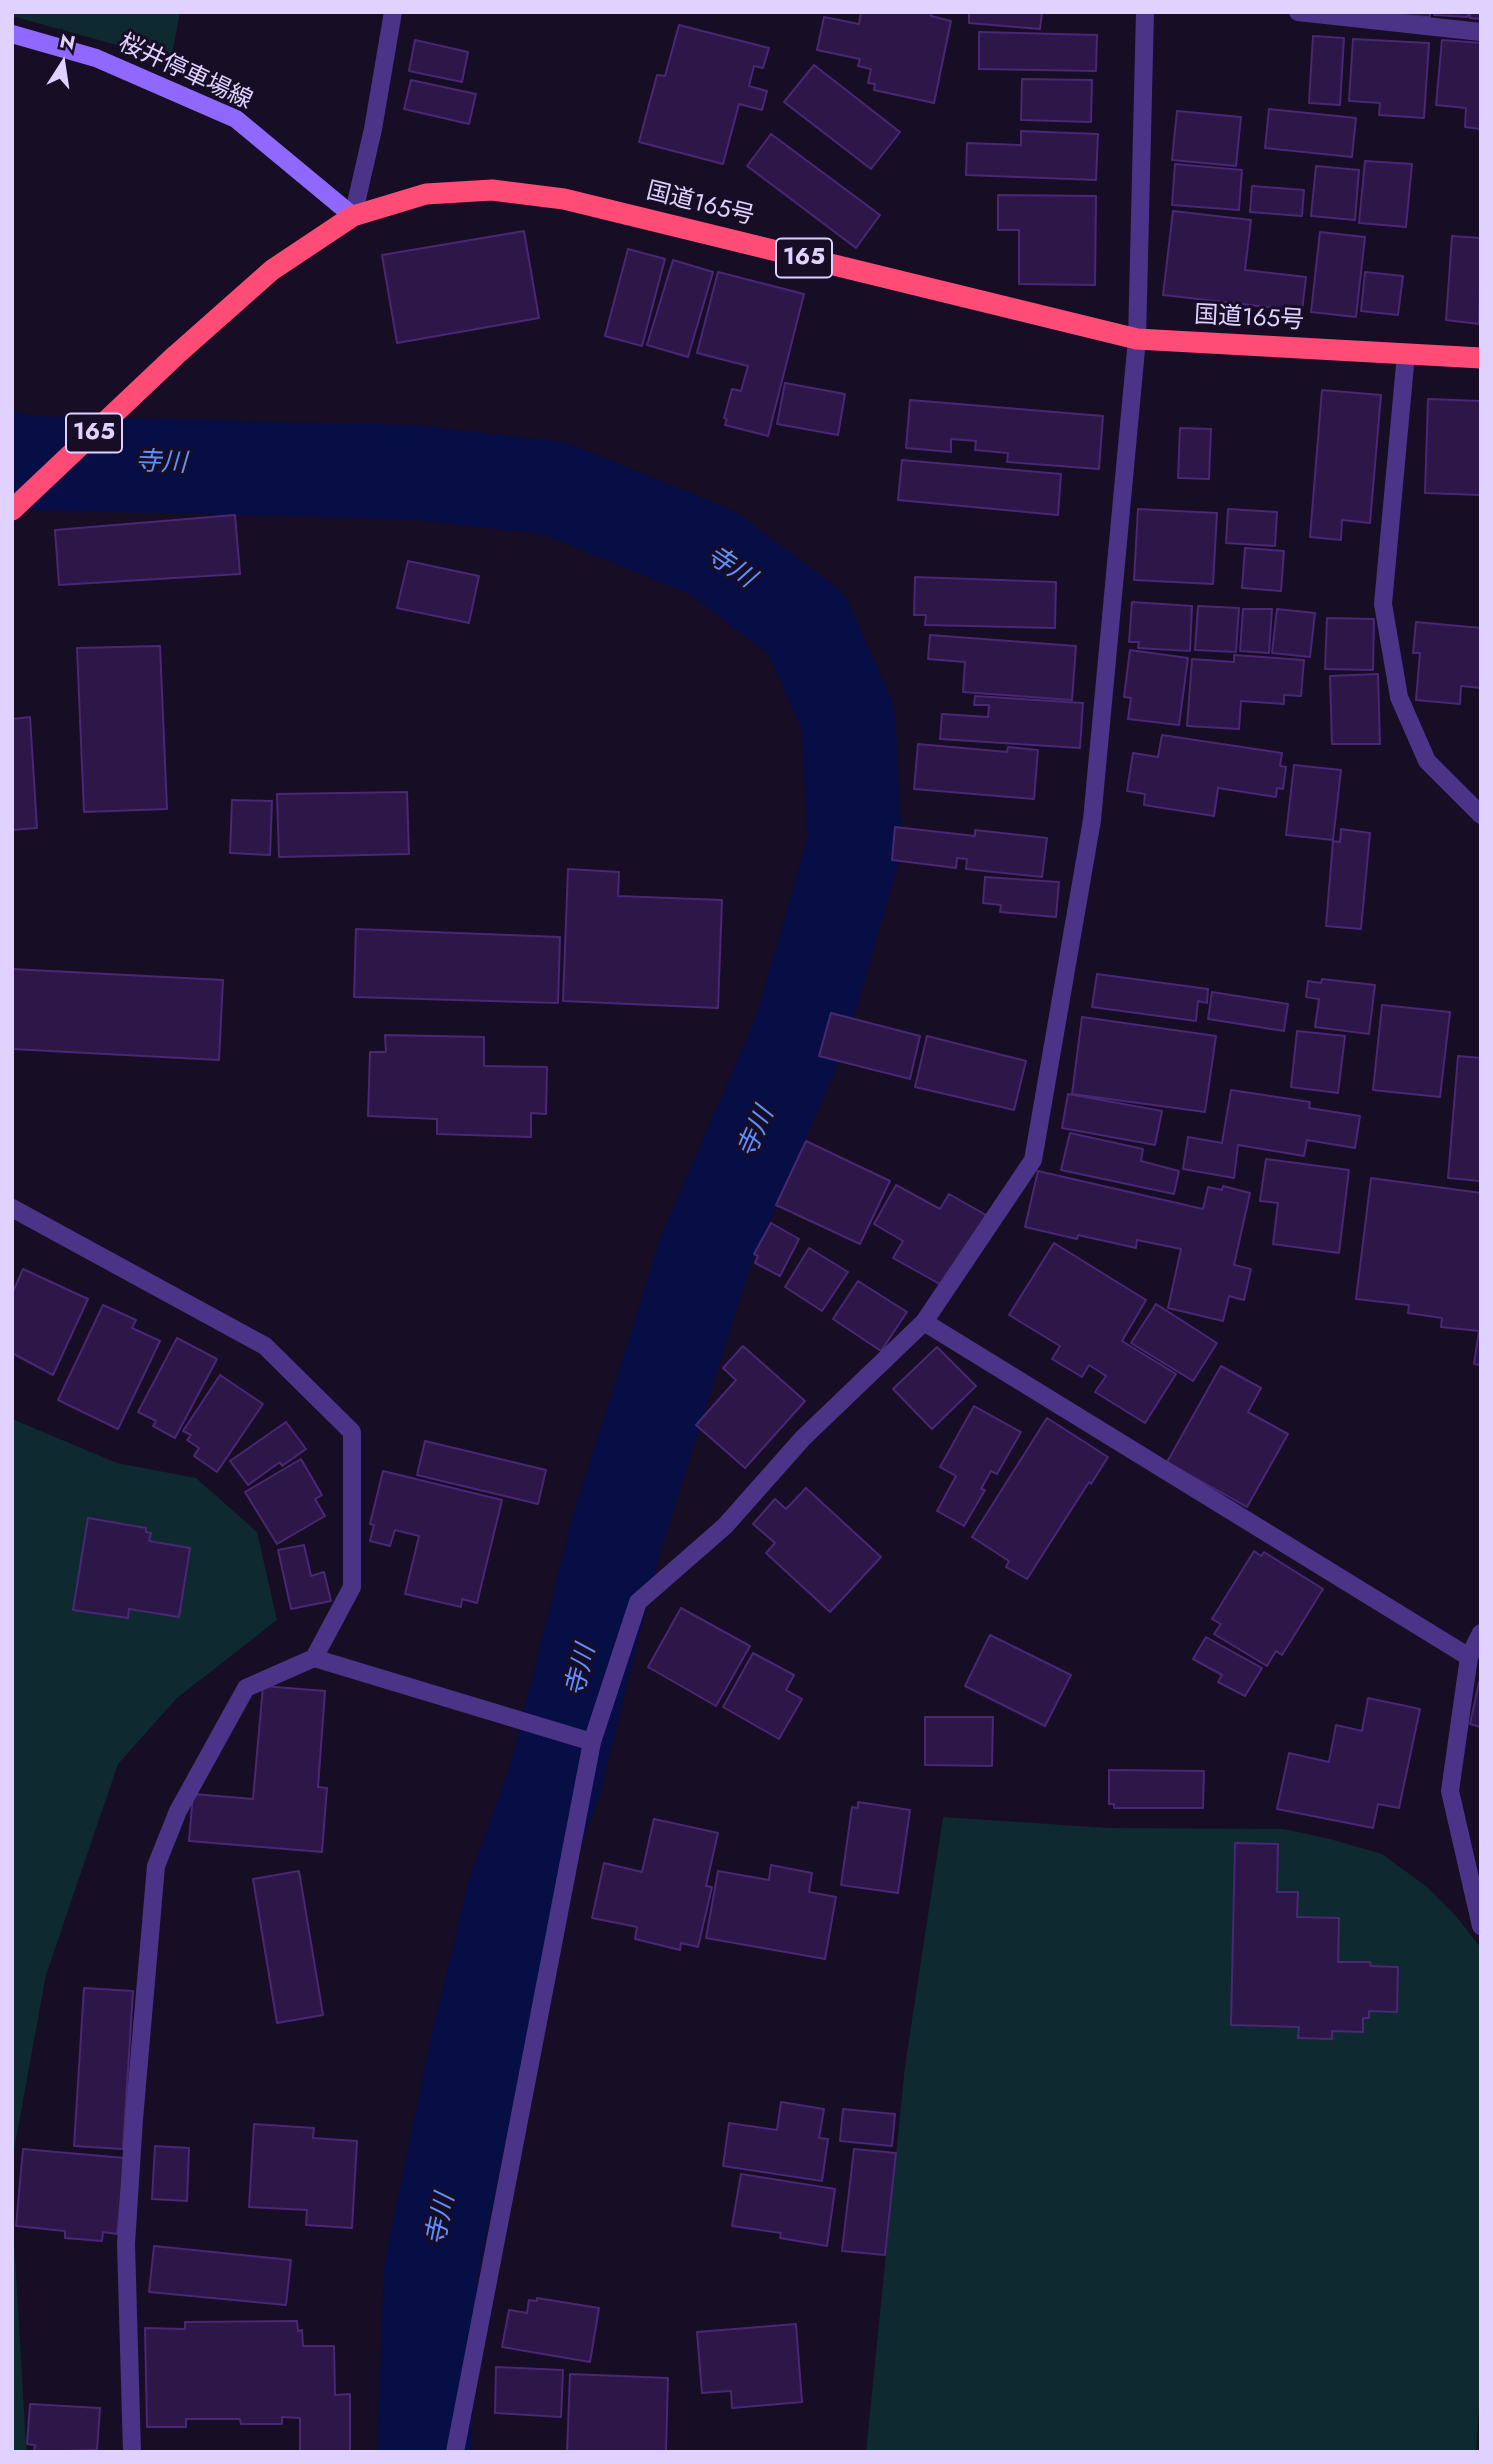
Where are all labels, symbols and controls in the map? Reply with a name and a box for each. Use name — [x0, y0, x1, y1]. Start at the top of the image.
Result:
text: N — [57, 27, 78, 57]
north arrow — [28, 28, 98, 98]
street label: 桜井停車場線 — [114, 30, 256, 116]
street label: 国道165号 — [643, 178, 757, 232]
road number: 165 — [776, 238, 832, 278]
street label: 国道165号 — [1193, 302, 1305, 336]
road number: 165 — [66, 414, 122, 452]
water label: 寺川 — [134, 448, 188, 480]
water label: 寺川 — [700, 541, 760, 595]
water label: 寺川 — [732, 1103, 782, 1163]
water label: 寺川 — [561, 1642, 603, 1700]
water label: 寺川 — [421, 2191, 463, 2249]

